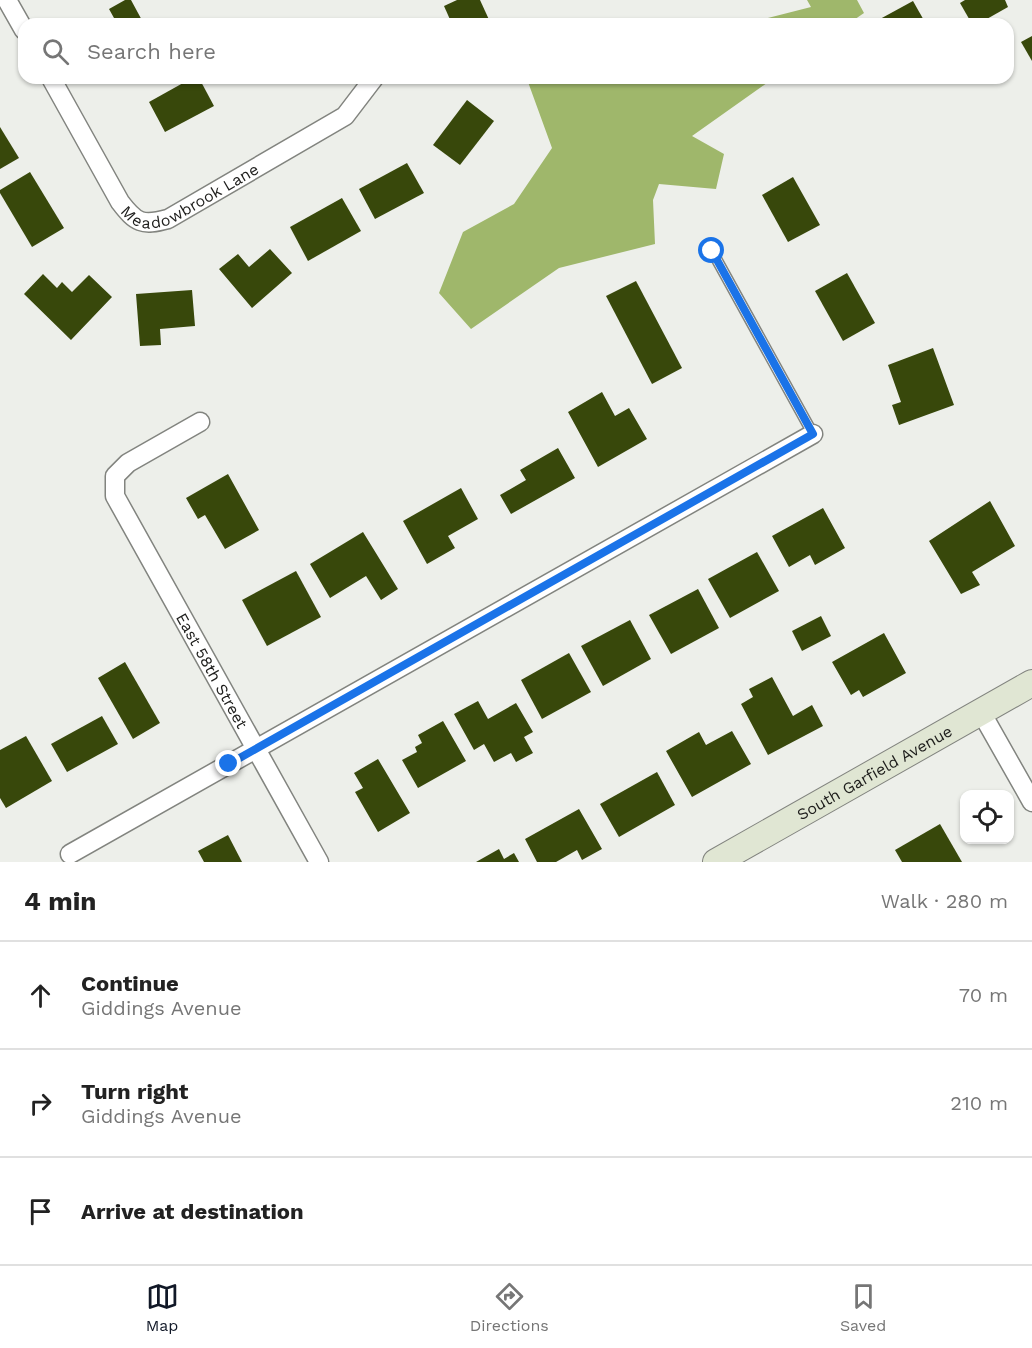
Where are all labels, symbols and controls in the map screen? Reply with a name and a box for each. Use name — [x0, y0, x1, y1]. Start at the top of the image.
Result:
search box — [18, 18, 1014, 84]
icon: search — [39, 35, 72, 68]
text: Search here — [87, 39, 216, 64]
street label: Meadowbrook Lane — [117, 159, 262, 233]
route start — [698, 237, 724, 263]
street label: East 58th Street — [172, 610, 252, 732]
street label: South Garfield Avenue — [794, 721, 956, 824]
route end — [215, 750, 241, 776]
map controls — [960, 790, 1014, 844]
button: locate — [960, 790, 1014, 844]
text: 4 min — [24, 886, 96, 916]
text: Walk · 280 m — [881, 889, 1008, 913]
text: Continue — [81, 971, 179, 996]
icon: ahead — [24, 979, 57, 1012]
text: 70 m — [959, 983, 1008, 1007]
text: Giddings Avenue — [81, 996, 242, 1020]
text: Turn right — [81, 1079, 188, 1104]
icon: right — [24, 1087, 57, 1120]
text: 210 m — [950, 1091, 1008, 1115]
text: Giddings Avenue — [81, 1104, 242, 1128]
icon: arrive — [24, 1195, 57, 1228]
text: Arrive at destination — [81, 1199, 304, 1224]
tab: Map — [146, 1280, 179, 1335]
tab: Directions — [470, 1280, 549, 1335]
tab: Saved — [840, 1280, 886, 1335]

